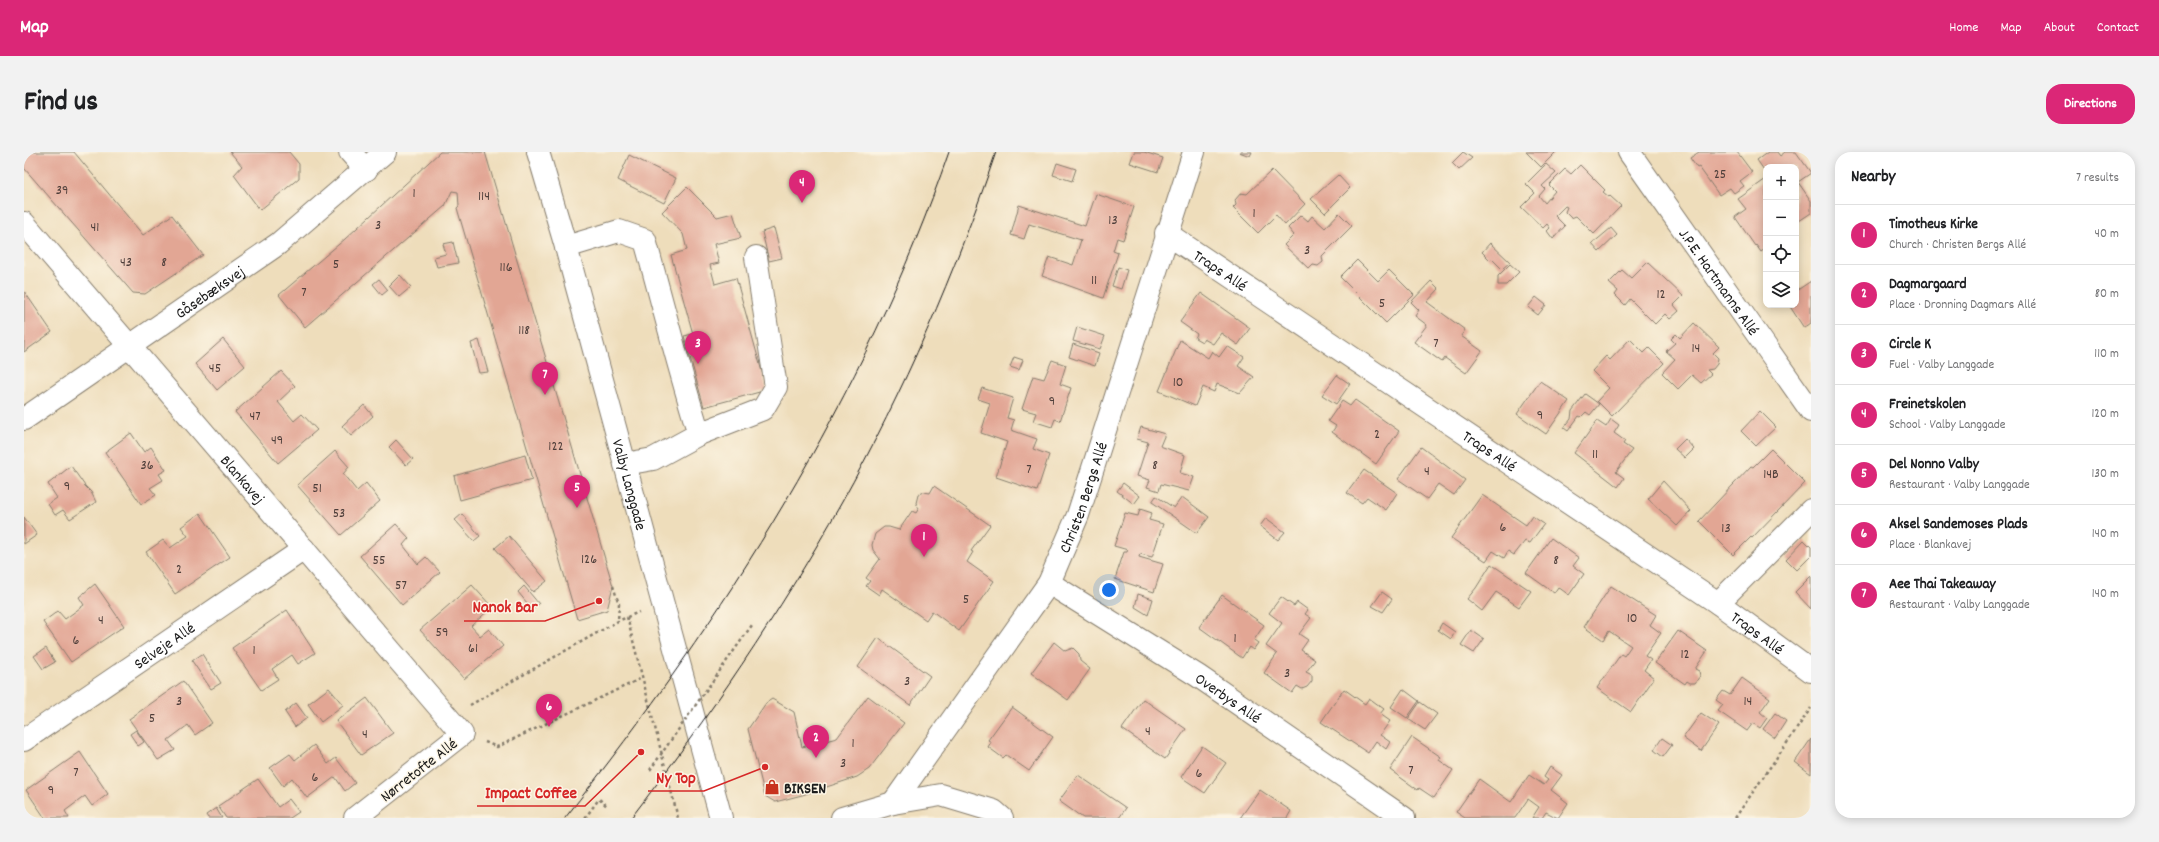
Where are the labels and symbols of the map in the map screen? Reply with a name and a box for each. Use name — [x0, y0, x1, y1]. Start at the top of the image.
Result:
house number: 25 — [1714, 165, 1726, 185]
pin: 4 — [789, 170, 815, 203]
house number: 39 — [56, 181, 68, 201]
house number: 1 — [412, 184, 416, 204]
house number: 114 — [478, 187, 490, 207]
house number: 1 — [1252, 204, 1256, 224]
house number: 13 — [1108, 211, 1118, 231]
house number: 3 — [375, 216, 381, 236]
house number: 41 — [91, 218, 99, 238]
street label: J.P.E. Hartmanns Allé — [1672, 224, 1764, 341]
house number: 3 — [1304, 241, 1310, 261]
street label: Traps Allé — [1188, 245, 1251, 298]
house number: 43 — [120, 253, 132, 273]
house number: 8 — [161, 253, 167, 273]
house number: 5 — [333, 255, 339, 275]
house number: 116 — [500, 258, 513, 278]
street label: Gåsebæksvej — [171, 261, 250, 326]
house number: 11 — [1091, 271, 1097, 291]
house number: 7 — [301, 283, 307, 303]
house number: 12 — [1656, 285, 1666, 305]
house number: 5 — [1379, 294, 1385, 314]
house number: 118 — [518, 321, 530, 341]
pin: 3 — [685, 331, 711, 364]
house number: 7 — [1433, 334, 1439, 354]
house number: 14 — [1692, 339, 1700, 359]
house number: 45 — [209, 359, 221, 379]
pin: 7 — [532, 362, 558, 395]
house number: 10 — [1173, 373, 1183, 393]
house number: 9 — [1049, 392, 1055, 412]
house number: 9 — [1537, 406, 1543, 426]
house number: 47 — [249, 407, 261, 427]
house number: 2 — [1374, 425, 1380, 445]
street label: Traps Allé — [1457, 426, 1520, 479]
house number: 49 — [271, 431, 283, 451]
house number: 122 — [548, 437, 564, 457]
street label: Valby Langgade — [605, 437, 651, 533]
street label: Christen Bergs Allé — [1054, 439, 1115, 557]
house number: 11 — [1592, 445, 1598, 465]
street label: Blankavej — [214, 451, 269, 510]
house number: 36 — [140, 456, 154, 476]
house number: 8 — [1152, 456, 1158, 476]
house number: 7 — [1026, 460, 1032, 480]
house number: 4 — [1424, 462, 1430, 482]
house number: 14B — [1763, 465, 1779, 485]
pin: 5 — [564, 475, 590, 508]
house number: 9 — [64, 477, 70, 497]
house number: 51 — [312, 479, 322, 499]
house number: 53 — [333, 504, 345, 524]
house number: 6 — [1500, 518, 1507, 538]
house number: 13 — [1721, 519, 1731, 539]
pin: 1 — [911, 524, 937, 557]
house number: 126 — [581, 550, 597, 570]
house number: 55 — [373, 551, 385, 571]
house number: 8 — [1553, 551, 1559, 571]
house number: 2 — [176, 560, 182, 580]
house number: 57 — [395, 576, 407, 596]
your location — [1099, 580, 1119, 600]
house number: 5 — [963, 590, 969, 610]
callout: Nanok Bar — [464, 592, 545, 621]
text: Nanok Bar — [473, 597, 538, 621]
street label: Traps Allé — [1725, 607, 1788, 662]
house number: 10 — [1627, 609, 1637, 629]
house number: 4 — [98, 611, 104, 631]
street label: Selveje Allé — [130, 618, 200, 676]
house number: 59 — [436, 623, 448, 643]
house number: 1 — [1233, 629, 1237, 649]
house number: 6 — [73, 631, 80, 651]
house number: 61 — [468, 639, 478, 659]
house number: 1 — [252, 641, 256, 661]
house number: 12 — [1680, 645, 1690, 665]
house number: 3 — [1284, 664, 1290, 684]
street label: Overbys Allé — [1190, 668, 1265, 730]
house number: 3 — [904, 672, 910, 692]
house number: 3 — [176, 692, 182, 712]
house number: 14 — [1744, 692, 1752, 712]
pin: 6 — [536, 694, 562, 727]
house number: 5 — [149, 709, 155, 729]
house number: 4 — [1145, 722, 1151, 742]
house number: 4 — [362, 725, 368, 745]
pin: 2 — [803, 725, 829, 758]
street label: Nørretofte Allé — [376, 733, 463, 808]
house number: 1 — [851, 734, 855, 754]
house number: 3 — [840, 754, 846, 774]
house number: 7 — [1408, 761, 1414, 781]
callout: Ny Top — [648, 762, 704, 791]
house number: 7 — [73, 763, 79, 783]
house number: 6 — [1196, 764, 1203, 784]
house number: 6 — [312, 768, 319, 788]
text: Ny Top — [656, 768, 696, 792]
callout: Impact Coffee — [477, 777, 585, 806]
shop icon: BIKSEN — [763, 778, 781, 796]
place label: BIKSEN — [784, 778, 826, 801]
house number: 9 — [48, 781, 54, 801]
text: Impact Coffee — [485, 783, 578, 807]

